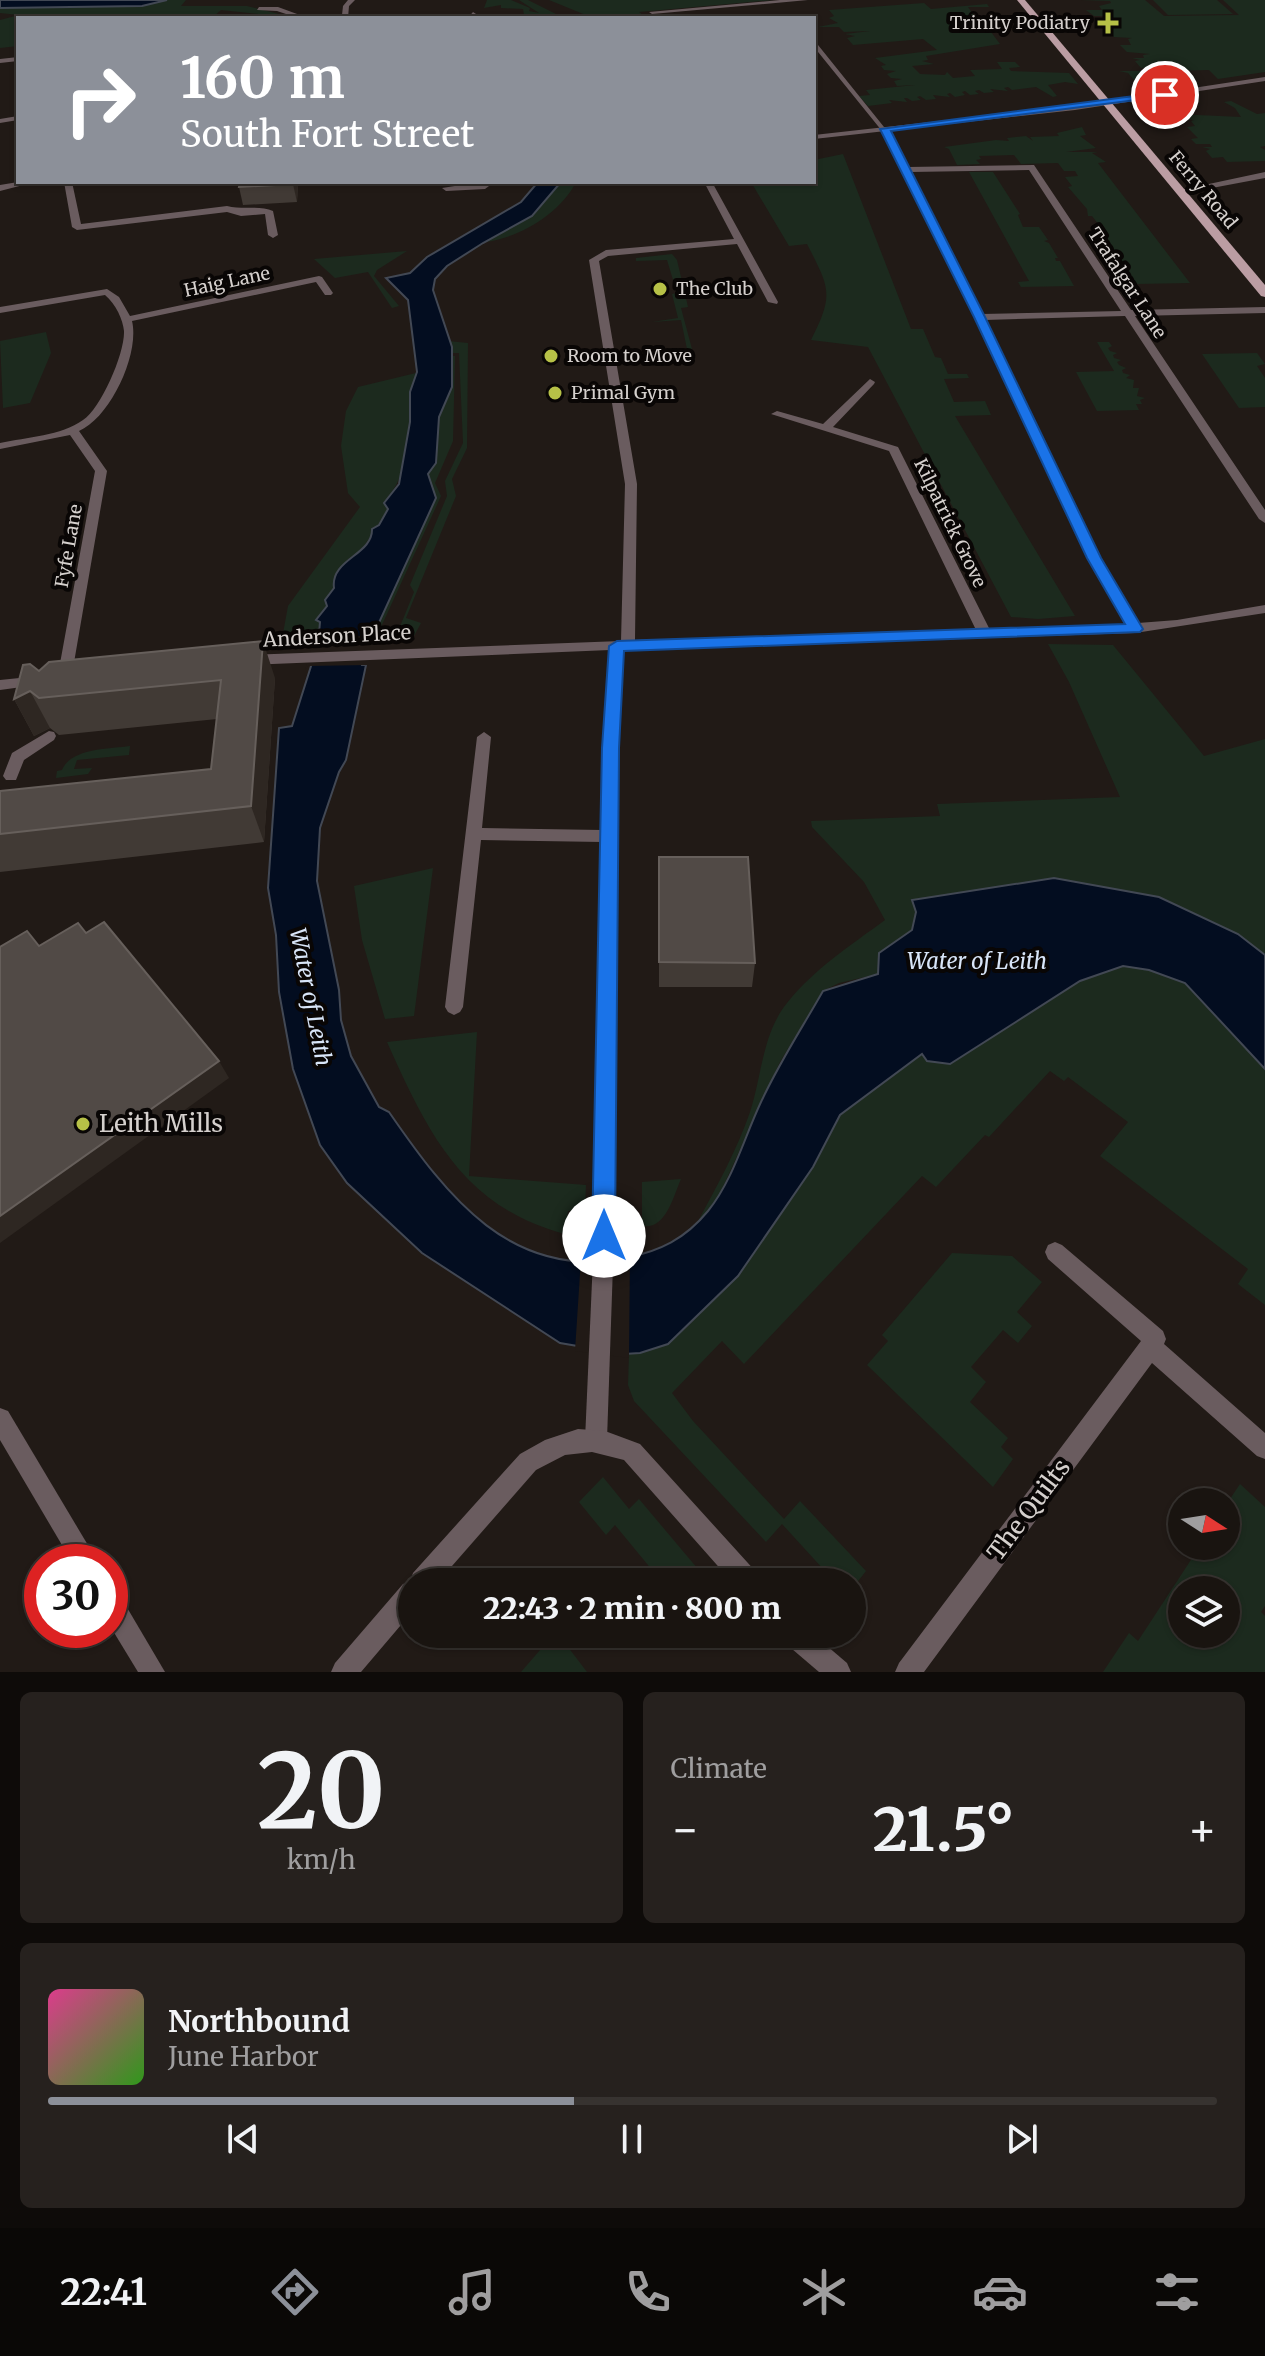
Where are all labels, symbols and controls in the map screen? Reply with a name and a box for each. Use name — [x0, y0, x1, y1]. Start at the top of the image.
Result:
place label: Trinity Podiatry — [950, 11, 1091, 34]
marker: Trinity Podiatry — [1097, 12, 1119, 34]
text: 160 m — [180, 43, 345, 113]
icon: right — [48, 48, 152, 152]
pin — [1131, 61, 1199, 129]
icon: arrive — [1143, 73, 1187, 117]
text: South Fort Street — [180, 112, 474, 157]
street label: Ferry Road — [1164, 146, 1243, 233]
street label: Trafalgar Lane — [1083, 223, 1172, 343]
street label: Haig Lane — [182, 261, 272, 302]
place label: The Club — [676, 277, 753, 300]
marker: The Club — [651, 280, 669, 298]
place label: Room to Move — [567, 344, 692, 367]
marker: Room to Move — [542, 347, 560, 365]
place label: Primal Gym — [571, 381, 675, 404]
marker: Primal Gym — [546, 384, 564, 402]
street label: Kilpatrick Grove — [909, 455, 992, 591]
street label: Fyfe Lane — [50, 502, 87, 589]
street label: Anderson Place — [261, 619, 412, 652]
water label: Water of Leith — [284, 926, 338, 1068]
water label: Water of Leith — [907, 947, 1047, 975]
place label: Leith Mills — [99, 1108, 223, 1139]
marker: Leith Mills — [74, 1115, 92, 1133]
position arrow — [562, 1194, 646, 1278]
street label: The Quilts — [980, 1453, 1077, 1567]
north arrow — [1168, 1488, 1240, 1560]
map controls — [1168, 1488, 1240, 1648]
speed limit sign: 30 — [24, 1544, 128, 1648]
button: layers — [1168, 1576, 1240, 1648]
text: 22:43 · 2 min · 800 m — [483, 1589, 781, 1627]
text: 20 — [257, 1726, 386, 1856]
text: Climate — [671, 1752, 767, 1785]
text: 21.5° — [873, 1792, 1015, 1867]
text: − — [671, 1802, 700, 1857]
text: + — [1188, 1802, 1217, 1857]
text: km/h — [287, 1843, 356, 1876]
text: Northbound — [168, 2002, 350, 2040]
text: June Harbor — [168, 2040, 319, 2073]
icon: previous — [221, 2117, 265, 2161]
icon: pause — [610, 2117, 654, 2161]
icon: next — [1000, 2117, 1044, 2161]
icon: directions — [267, 2264, 323, 2320]
icon: music — [444, 2264, 500, 2320]
icon: phone — [620, 2264, 676, 2320]
icon: climate — [796, 2264, 852, 2320]
icon: car — [972, 2264, 1028, 2320]
icon: filters — [1149, 2264, 1205, 2320]
text: 22:41 — [60, 2270, 147, 2315]

